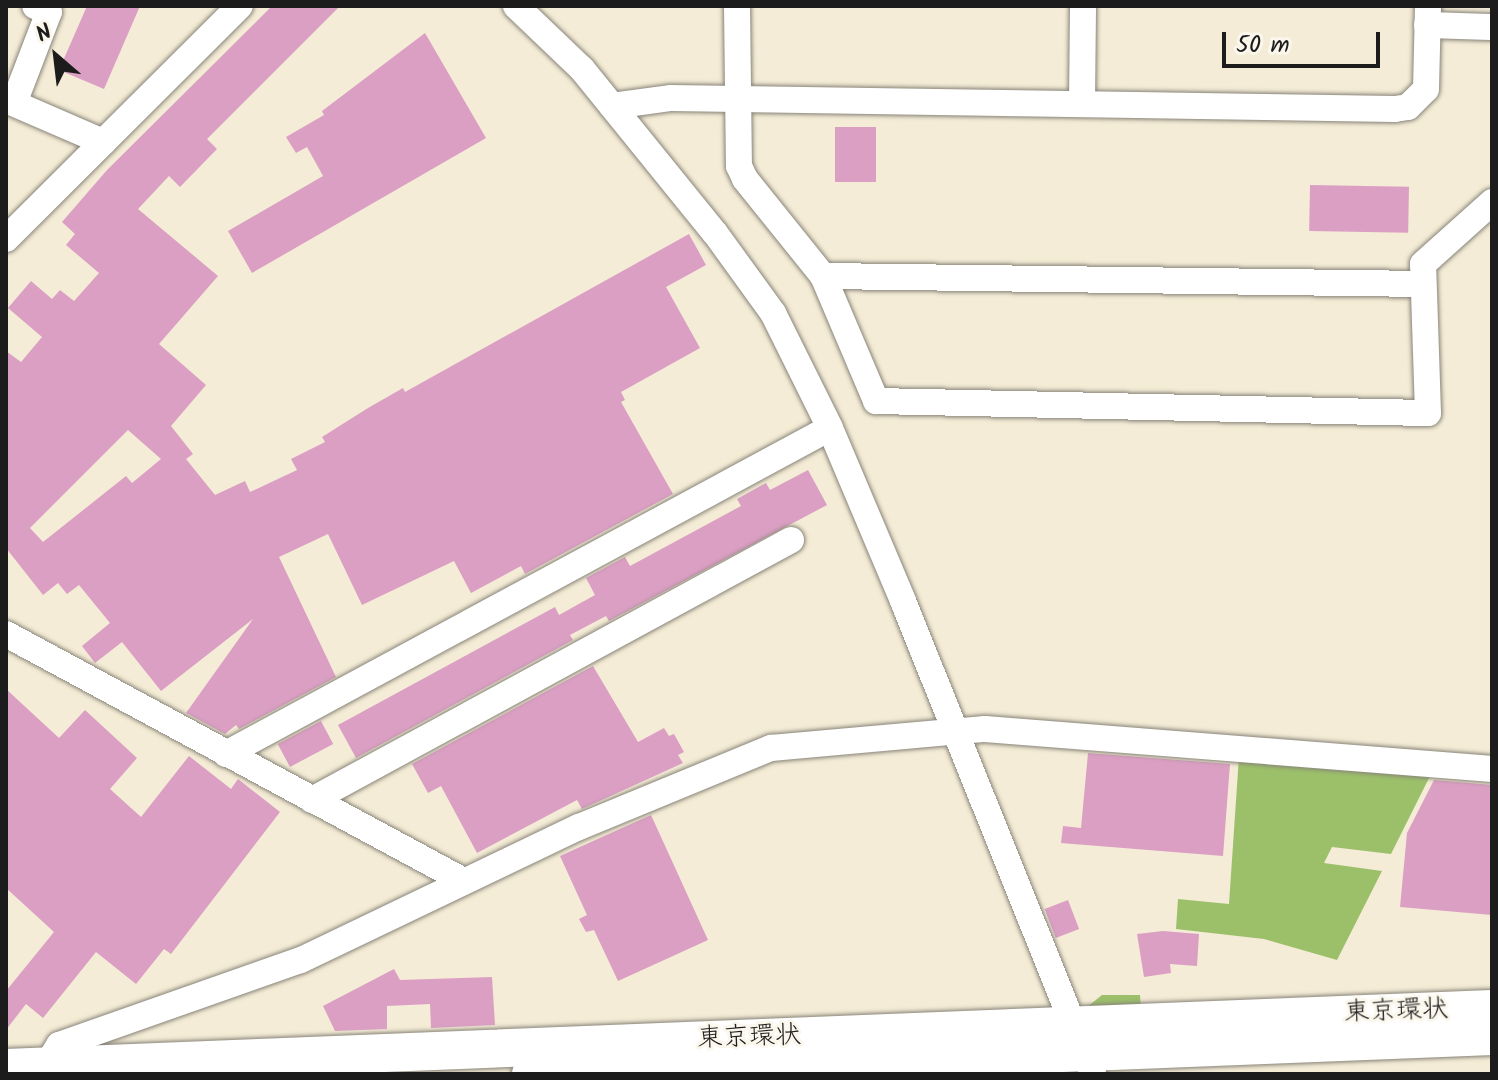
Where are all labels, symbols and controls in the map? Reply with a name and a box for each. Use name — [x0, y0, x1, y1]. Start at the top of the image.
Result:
north arrow — [16, 16, 96, 96]
text: N — [30, 16, 59, 53]
scale bar — [1226, 16, 1384, 66]
text: 50 m — [1236, 26, 1290, 65]
street label: 東京環状 — [1343, 995, 1449, 1029]
street label: 東京環状 — [696, 1021, 802, 1055]

